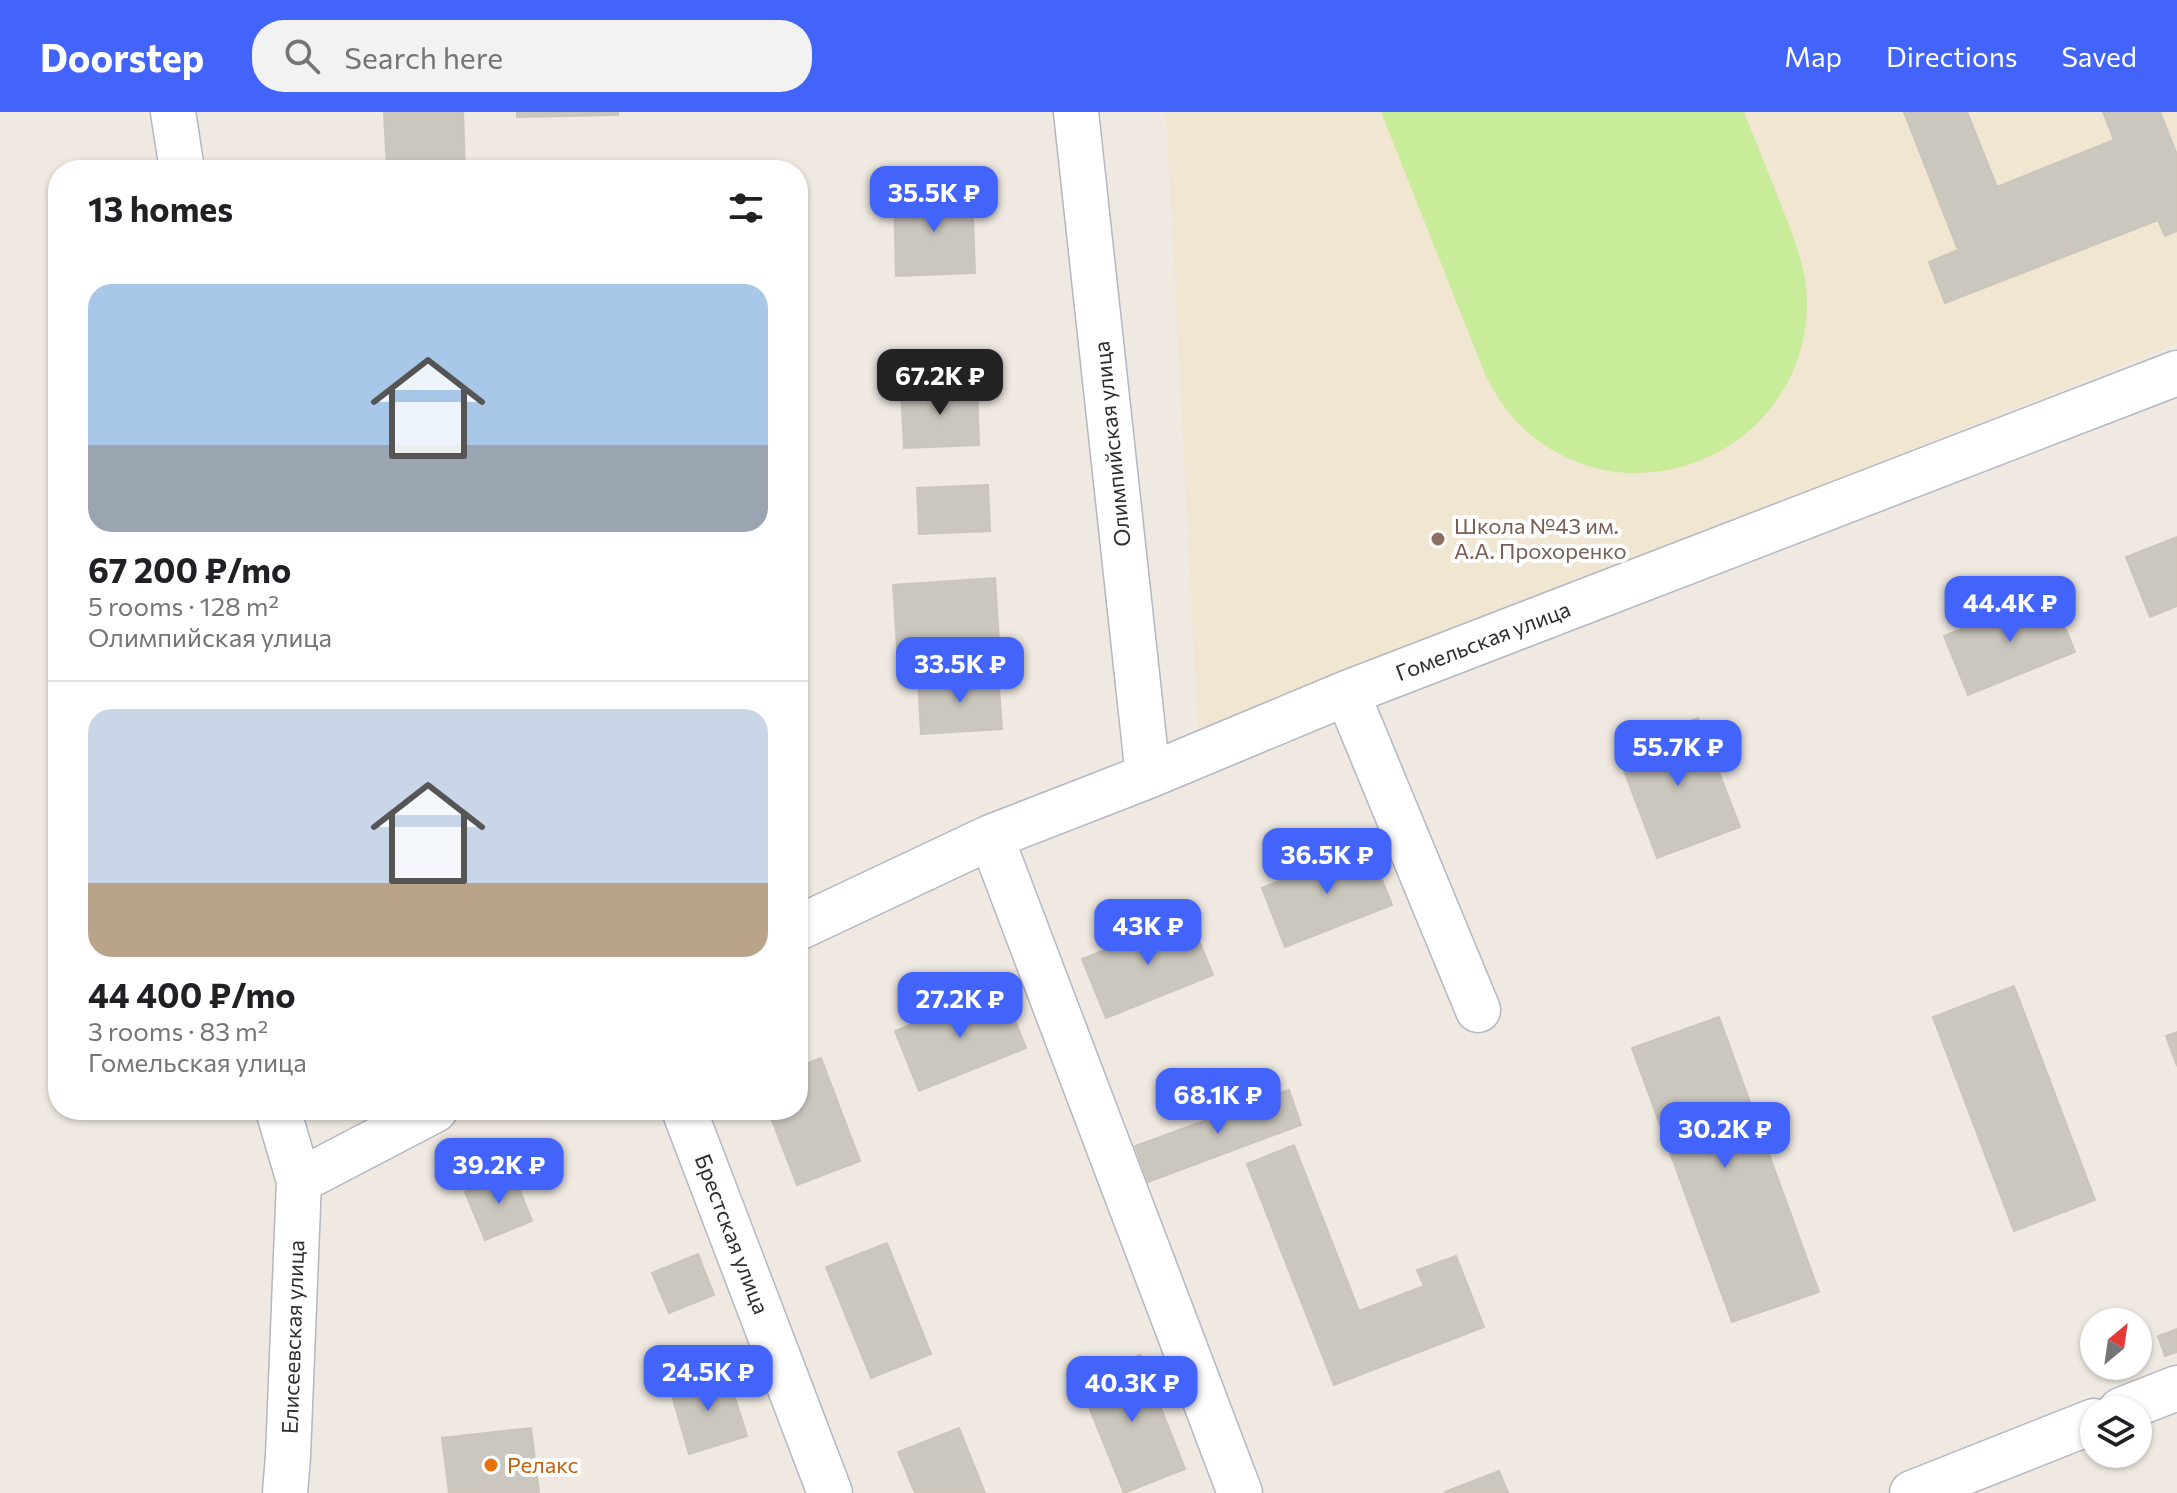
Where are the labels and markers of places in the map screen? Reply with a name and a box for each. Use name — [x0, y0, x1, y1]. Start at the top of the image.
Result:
pin: 35.5K ₽ — [860, 166, 1008, 234]
pin: 67.2K ₽ — [866, 349, 1014, 417]
place label: Школа №43 им. А.А. Прохоренко — [1454, 512, 1627, 564]
marker: Школа №43 им. А.А. Прохоренко — [1429, 530, 1447, 548]
pin: 44.4K ₽ — [1936, 576, 2084, 644]
pin: 33.5K ₽ — [886, 637, 1034, 705]
pin: 55.7K ₽ — [1604, 720, 1752, 788]
pin: 36.5K ₽ — [1253, 828, 1401, 896]
pin: 43K ₽ — [1092, 899, 1204, 967]
pin: 27.2K ₽ — [886, 972, 1034, 1040]
pin: 68.1K ₽ — [1144, 1068, 1292, 1136]
pin: 30.2K ₽ — [1651, 1102, 1799, 1170]
pin: 39.2K ₽ — [425, 1138, 573, 1206]
pin: 24.5K ₽ — [634, 1345, 782, 1413]
pin: 40.3K ₽ — [1058, 1356, 1206, 1424]
place label: Релакс — [507, 1451, 578, 1478]
marker: Релакс — [482, 1456, 500, 1474]

